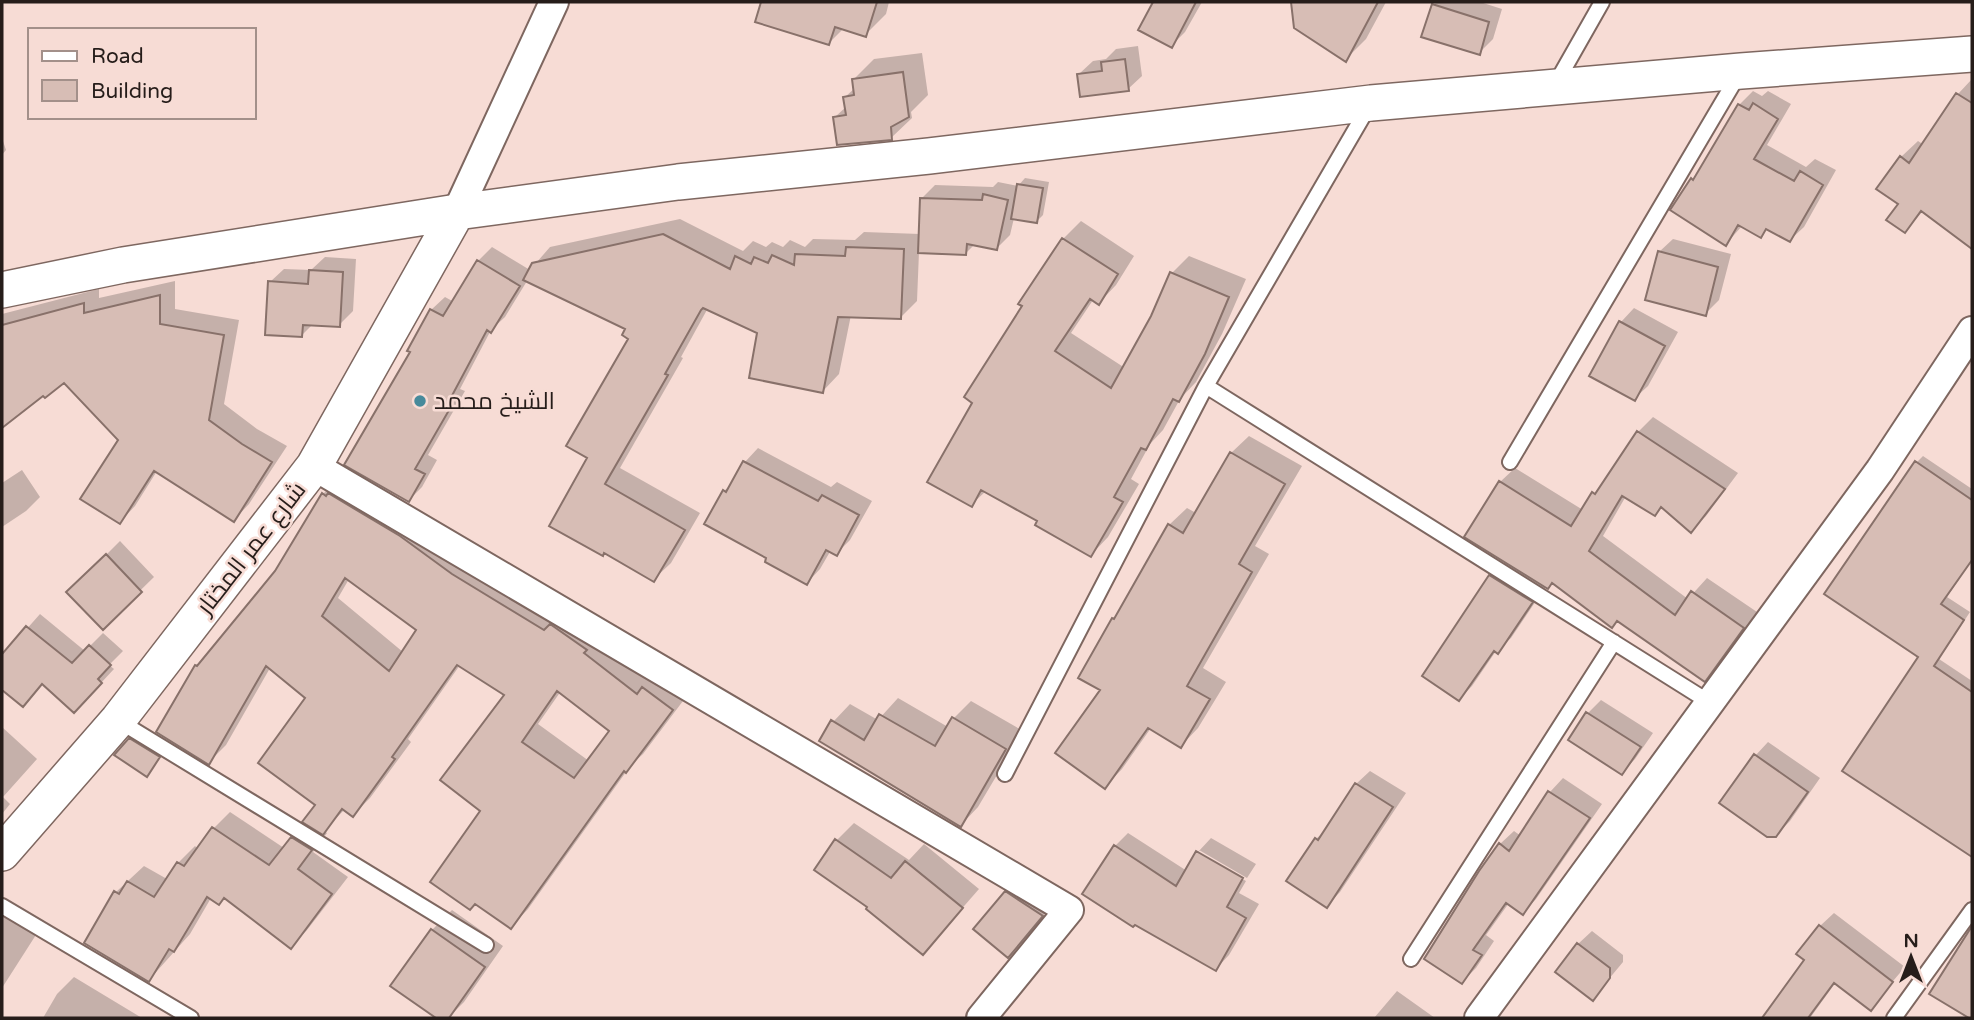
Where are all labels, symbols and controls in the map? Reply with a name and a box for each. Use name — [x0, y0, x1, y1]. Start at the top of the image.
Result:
legend — [28, 28, 256, 119]
text: Road — [91, 44, 144, 69]
text: Building — [91, 79, 173, 104]
place label: الشيخ محمد — [434, 387, 555, 417]
marker: الشيخ محمد — [412, 393, 428, 409]
street label: شارع عمر المختار — [189, 476, 313, 623]
north arrow — [1876, 922, 1946, 992]
text: N — [1903, 930, 1919, 952]

